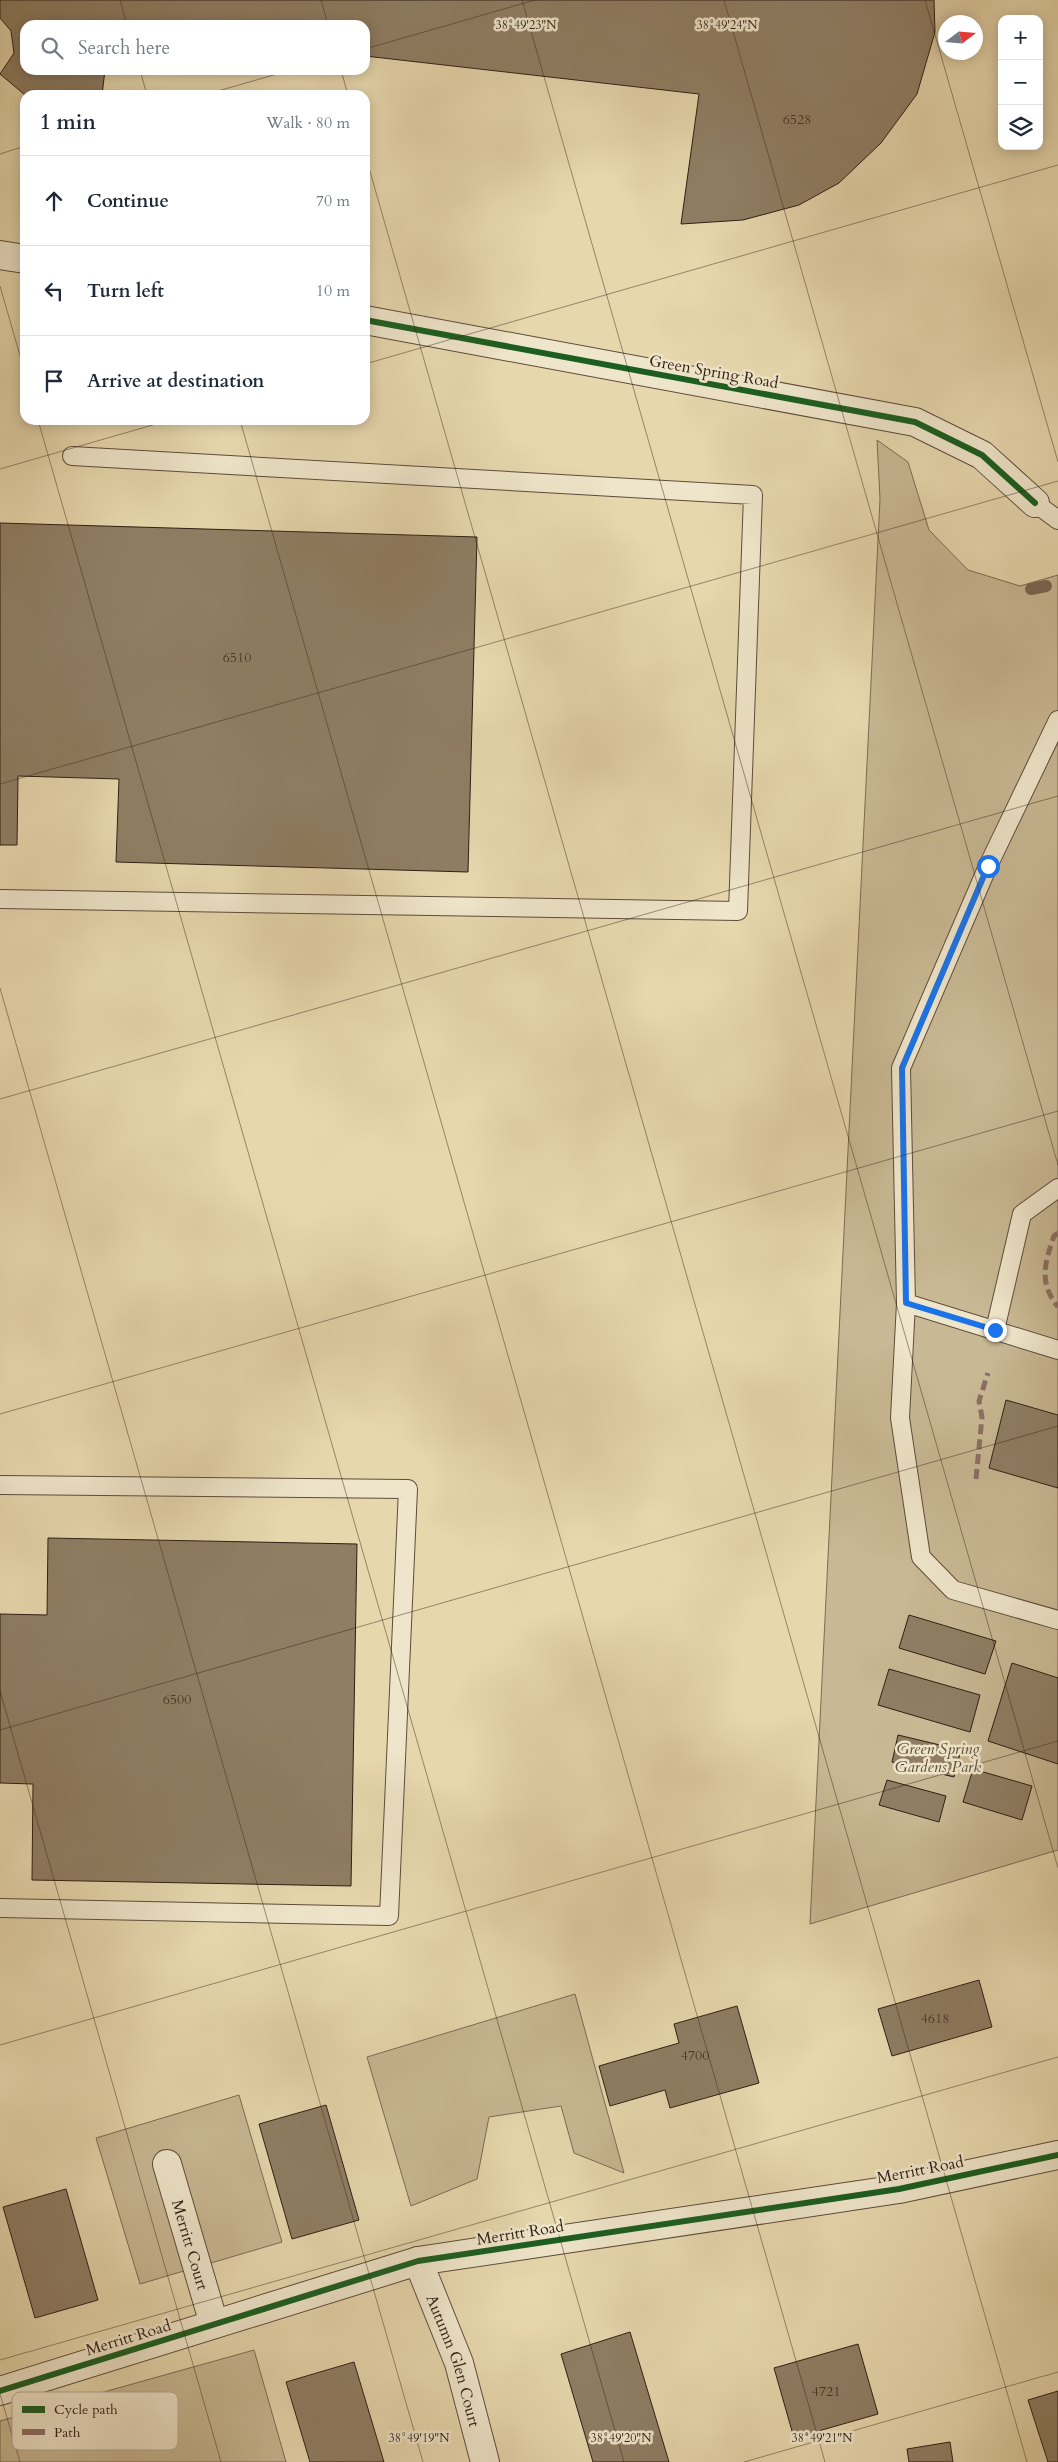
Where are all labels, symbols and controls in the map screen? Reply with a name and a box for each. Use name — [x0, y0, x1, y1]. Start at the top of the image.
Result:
north arrow — [938, 15, 983, 60]
map controls — [998, 15, 1043, 150]
button: + — [998, 15, 1043, 60]
text: 38°49'23"N — [496, 17, 557, 33]
text: 38°49'24"N — [697, 17, 758, 33]
search box — [20, 20, 370, 75]
icon: search — [38, 34, 66, 62]
text: Search here — [78, 35, 170, 61]
button: − — [998, 60, 1043, 105]
button: layers — [998, 105, 1043, 150]
text: 1 min — [40, 108, 96, 137]
house number: 6528 — [783, 110, 811, 129]
text: Walk · 80 m — [266, 112, 350, 134]
icon: ahead — [40, 187, 68, 215]
text: Continue — [87, 188, 169, 214]
text: 70 m — [316, 190, 350, 212]
icon: left — [40, 277, 68, 305]
text: Turn left — [87, 278, 164, 304]
text: 10 m — [316, 280, 350, 302]
street label: Green Spring Road — [648, 350, 781, 394]
icon: arrive — [40, 367, 68, 395]
text: Arrive at destination — [87, 368, 264, 394]
house number: 6510 — [223, 648, 251, 667]
route start — [977, 855, 1000, 878]
route end — [984, 1319, 1007, 1342]
house number: 6500 — [163, 1690, 191, 1709]
park label: Green Spring Gardens Park — [895, 1738, 981, 1778]
house number: 4618 — [921, 2009, 949, 2028]
house number: 4700 — [681, 2046, 709, 2065]
street label: Merritt Road — [875, 2151, 966, 2189]
street label: Merritt Court — [166, 2197, 213, 2293]
street label: Merritt Road — [475, 2215, 566, 2251]
street label: Autumn Glen Court — [420, 2291, 485, 2429]
street label: Merritt Road — [83, 2314, 174, 2361]
house number: 4721 — [812, 2382, 840, 2401]
legend — [12, 2392, 178, 2450]
text: Cycle path — [54, 2400, 118, 2419]
text: Path — [54, 2423, 81, 2442]
text: 38°49'19"N — [389, 2430, 450, 2446]
text: 38°49'20"N — [591, 2430, 652, 2446]
text: 38°49'21"N — [792, 2430, 853, 2446]

